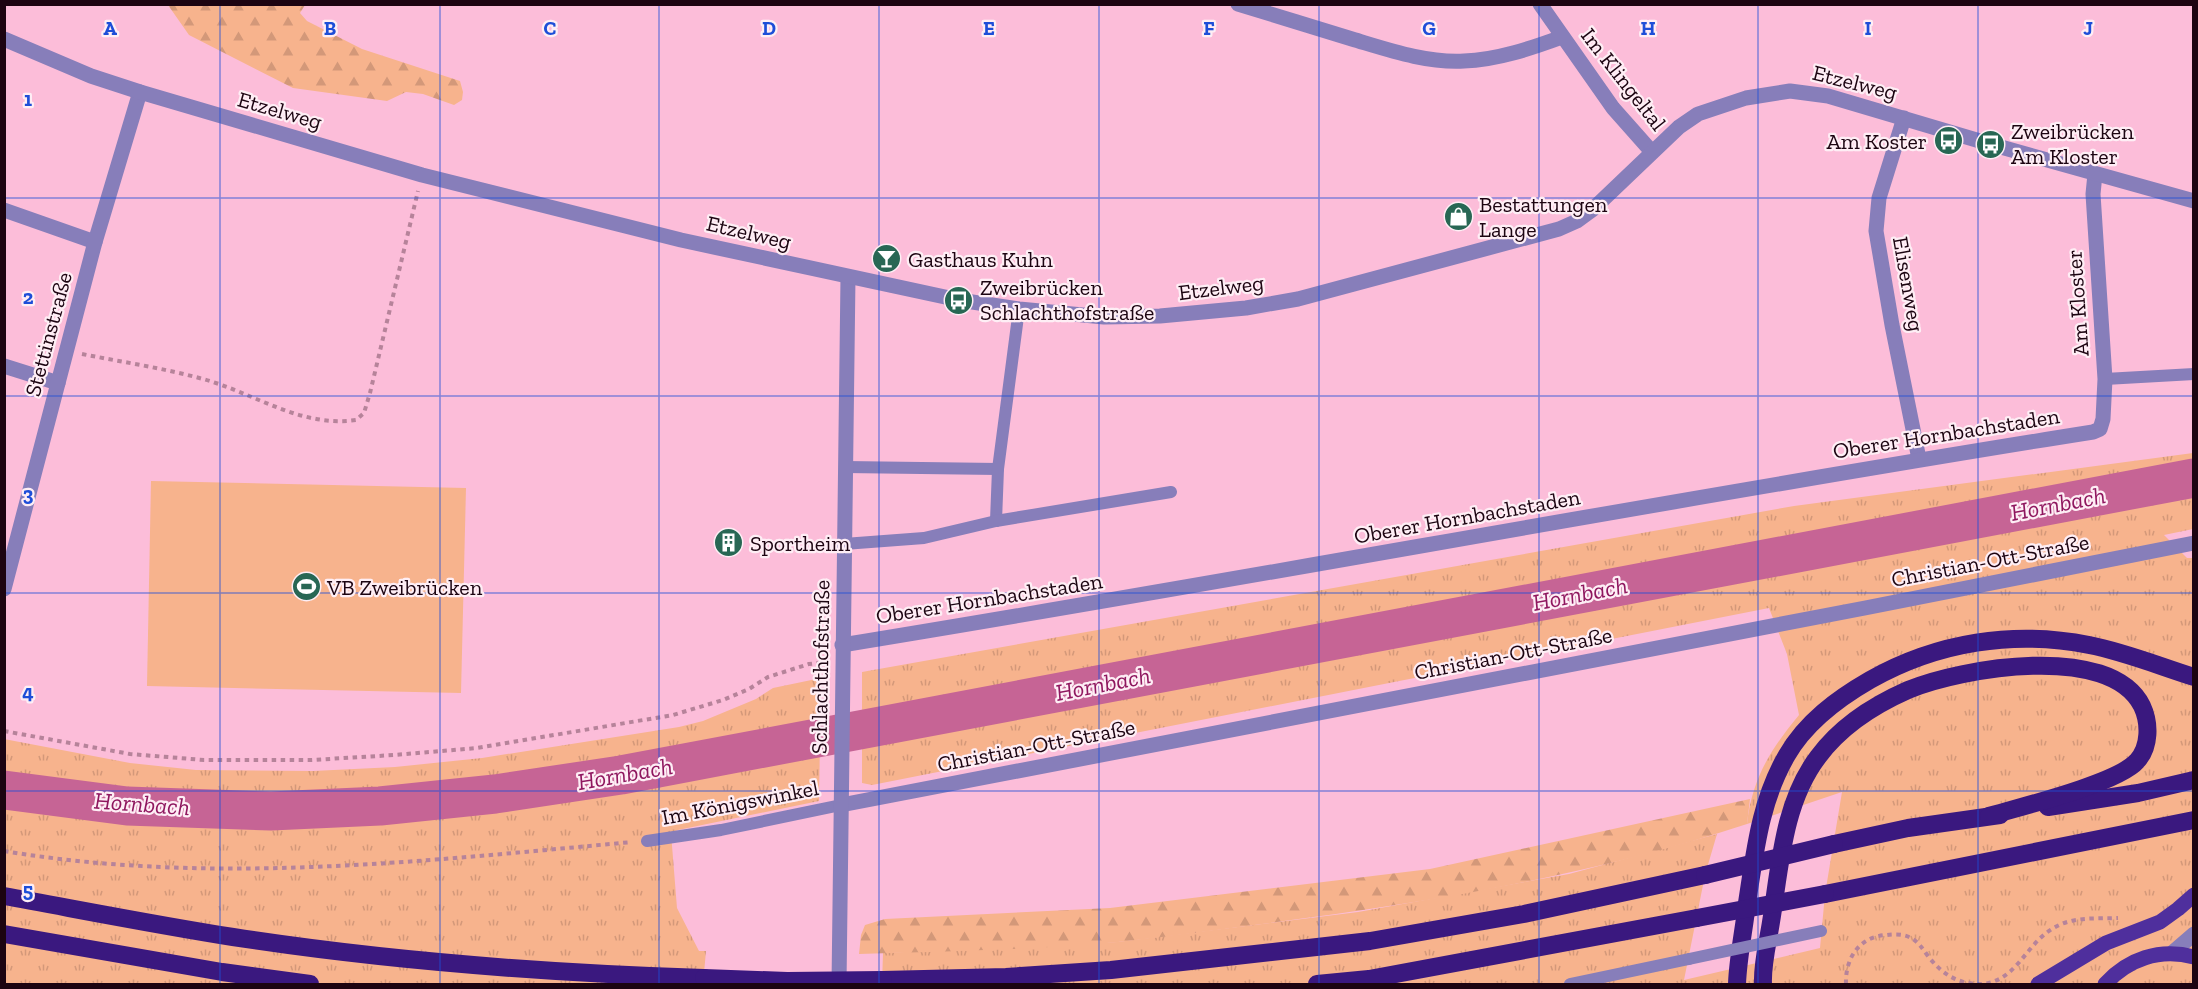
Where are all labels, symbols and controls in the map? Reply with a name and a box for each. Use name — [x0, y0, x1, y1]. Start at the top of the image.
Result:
text: A — [103, 16, 117, 40]
text: B — [324, 16, 336, 40]
text: C — [544, 16, 557, 40]
text: D — [762, 16, 776, 40]
text: E — [983, 16, 995, 40]
text: F — [1203, 16, 1215, 40]
text: G — [1422, 16, 1436, 40]
text: H — [1640, 16, 1656, 40]
text: I — [1864, 16, 1872, 40]
text: J — [2083, 16, 2093, 40]
street label: Im Klingeltal — [1575, 23, 1672, 136]
street label: Etzelweg — [1810, 59, 1900, 106]
street label: Etzelweg — [235, 86, 325, 135]
text: 1 — [24, 87, 32, 111]
place label: Zweibrücken Am Kloster — [2011, 118, 2134, 170]
bus stop icon: Am Koster — [1932, 125, 1964, 157]
place label: Am Koster — [1826, 128, 1927, 155]
bus stop icon: Zweibrücken Am Kloster — [1974, 128, 2006, 160]
place label: Bestattungen Lange — [1479, 191, 1608, 243]
shop icon: Bestattungen Lange — [1442, 201, 1474, 233]
street label: Etzelweg — [704, 210, 794, 255]
street label: Elisenweg — [1887, 234, 1930, 334]
bar icon: Gasthaus Kuhn — [871, 243, 903, 275]
place label: Gasthaus Kuhn — [908, 246, 1053, 273]
street label: Am Kloster — [2060, 249, 2095, 357]
street label: Stettinstraße — [19, 269, 78, 399]
street label: Etzelweg — [1177, 269, 1266, 306]
place label: Zweibrücken Schlachthofstraße — [980, 274, 1154, 326]
bus stop icon: Zweibrücken Schlachthofstraße — [943, 284, 975, 316]
text: 2 — [23, 285, 34, 309]
street label: Oberer Hornbachstaden — [1831, 402, 2062, 465]
water label: Hornbach — [2008, 480, 2108, 527]
text: 3 — [23, 482, 34, 506]
street label: Oberer Hornbachstaden — [1352, 483, 1583, 550]
building icon: Sportheim — [713, 527, 745, 559]
street label: Christian-Ott-Straße — [1889, 528, 2091, 593]
place label: Sportheim — [750, 530, 850, 557]
street label: Oberer Hornbachstaden — [874, 567, 1105, 630]
water label: Hornbach — [1530, 570, 1630, 617]
sports icon: VB Zweibrücken — [290, 571, 322, 603]
place label: VB Zweibrücken — [326, 574, 483, 601]
street label: Schlachthofstraße — [805, 580, 836, 754]
street label: Christian-Ott-Straße — [1412, 621, 1614, 686]
water label: Hornbach — [1053, 660, 1153, 707]
text: 4 — [22, 680, 34, 704]
street label: Christian-Ott-Straße — [935, 713, 1137, 778]
water label: Hornbach — [575, 751, 675, 796]
street label: Im Königswinkel — [659, 774, 821, 831]
water label: Hornbach — [93, 786, 191, 821]
text: 5 — [23, 878, 33, 902]

